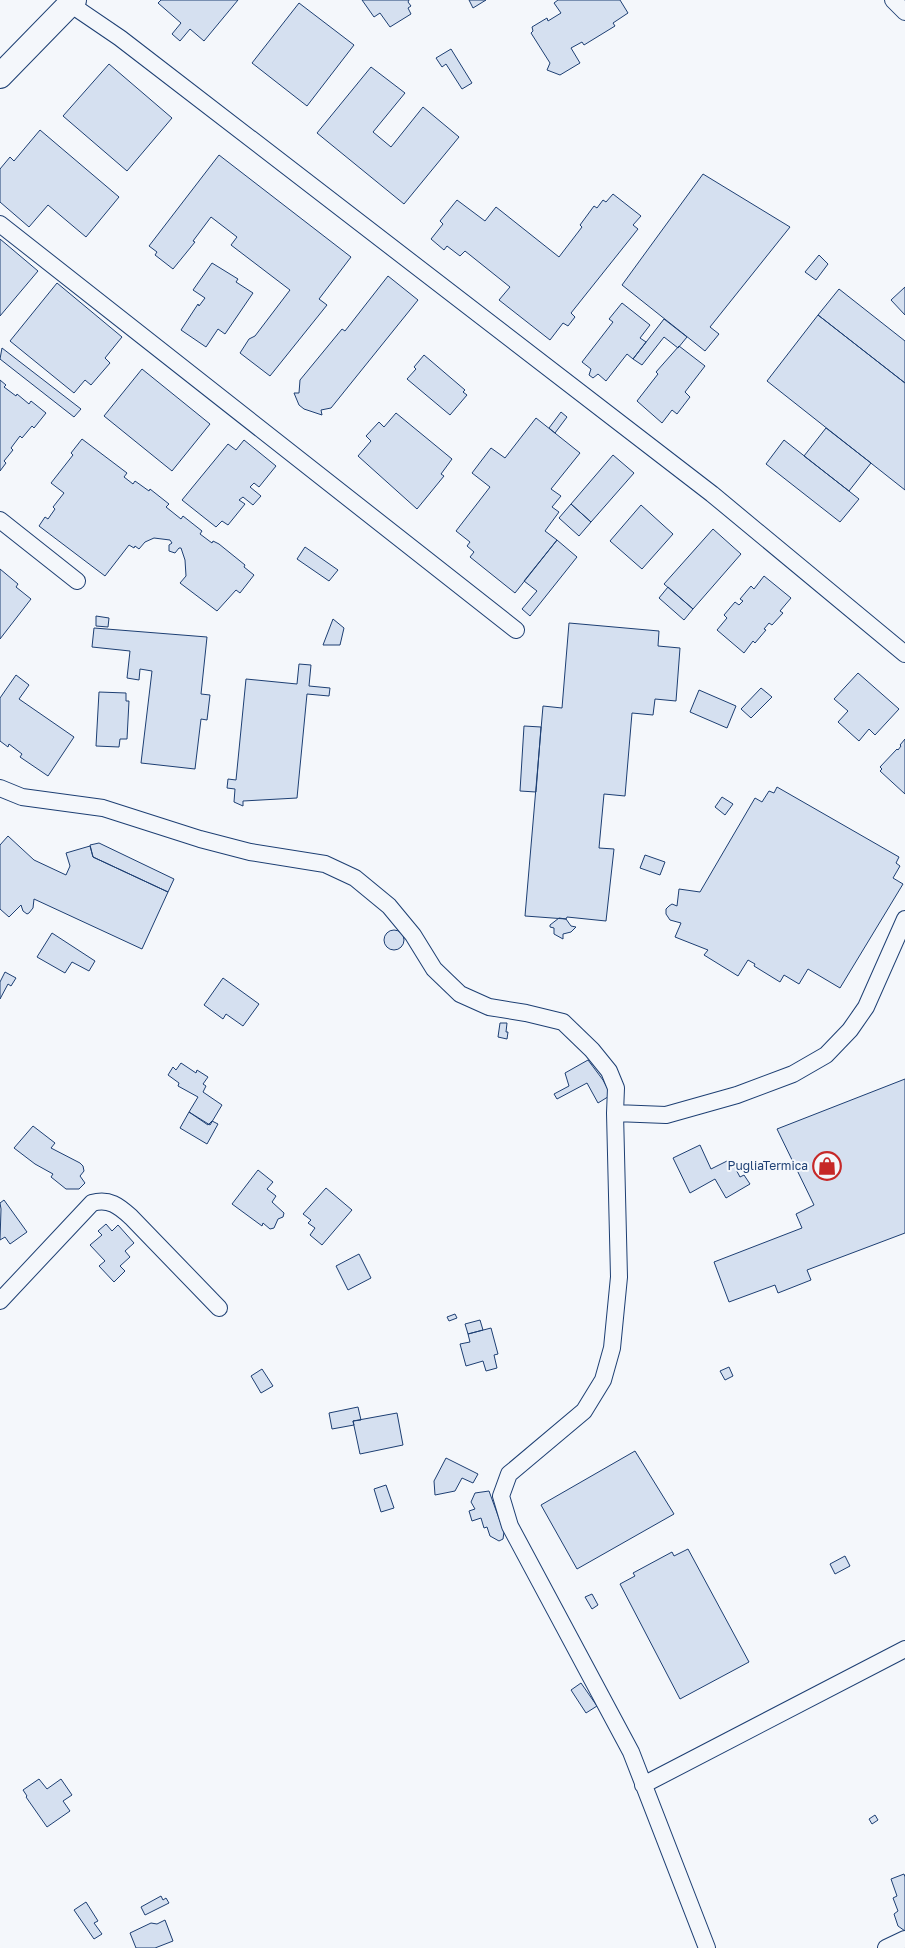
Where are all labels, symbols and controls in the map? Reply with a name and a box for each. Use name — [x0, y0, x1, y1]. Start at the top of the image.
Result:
shop icon: PugliaTermica — [812, 1151, 842, 1181]
place label: PugliaTermica — [728, 1158, 808, 1173]

